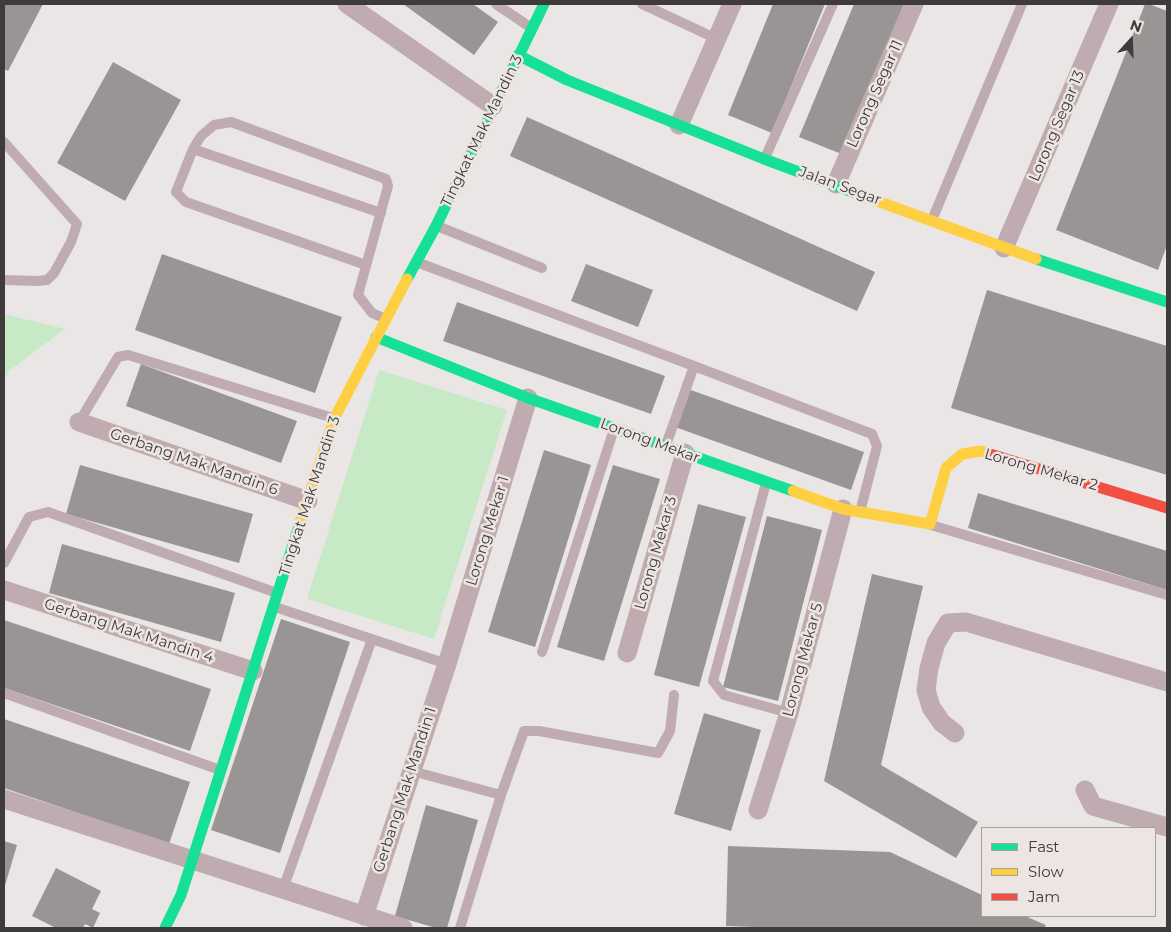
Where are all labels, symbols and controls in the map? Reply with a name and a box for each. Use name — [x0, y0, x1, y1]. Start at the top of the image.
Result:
north arrow — [1106, 15, 1156, 65]
text: N — [1128, 16, 1145, 36]
street label: Lorong Segar 11 — [843, 37, 907, 151]
street label: Tingkat Mak Mandin 3 — [437, 52, 527, 210]
street label: Lorong Segar 13 — [1025, 68, 1089, 184]
street label: Jalan Segar — [796, 163, 884, 209]
street label: Tingkat Mak Mandin 3 — [276, 414, 344, 578]
street label: Lorong Mekar — [598, 415, 702, 467]
street label: Gerbang Mak Mandin 6 — [108, 425, 280, 499]
street label: Lorong Mekar 2 — [982, 445, 1100, 495]
street label: Lorong Mekar 1 — [463, 474, 513, 588]
street label: Lorong Mekar 3 — [631, 494, 681, 612]
street label: Gerbang Mak Mandin 4 — [42, 595, 216, 667]
street label: Lorong Mekar 5 — [779, 601, 827, 719]
street label: Gerbang Mak Mandin 1 — [370, 705, 440, 875]
legend — [981, 827, 1156, 917]
text: Fast — [1028, 837, 1059, 856]
text: Slow — [1028, 862, 1064, 881]
text: Jam — [1028, 887, 1060, 906]

